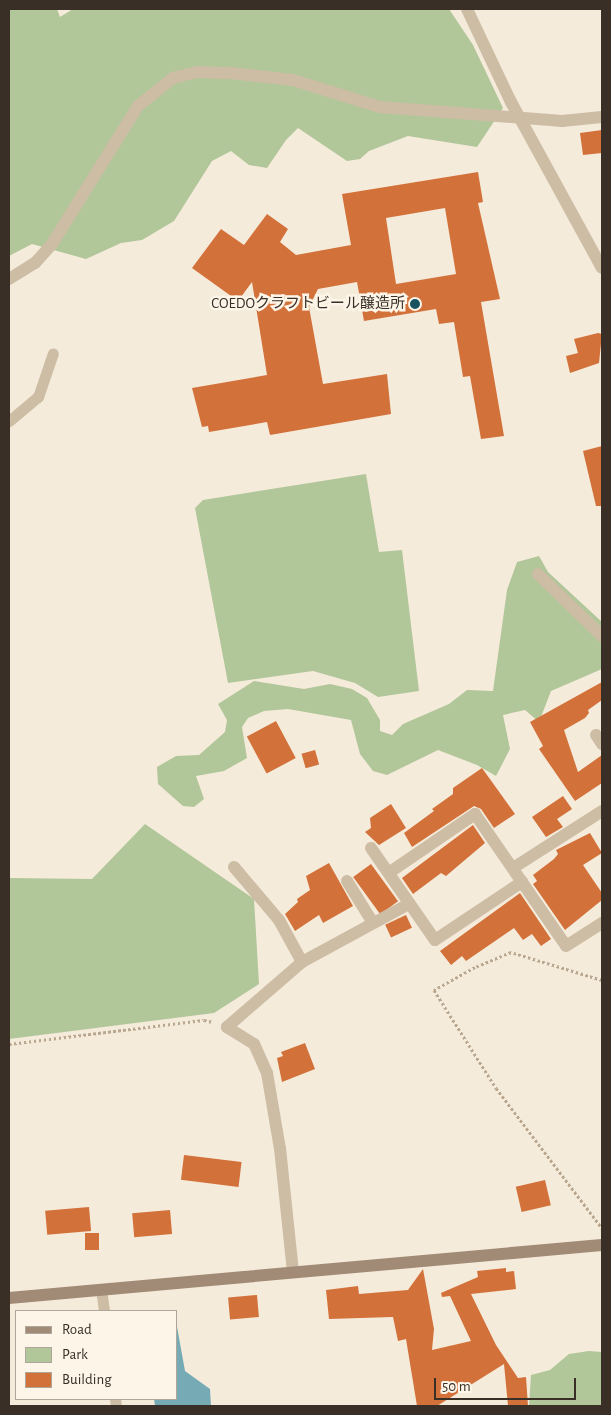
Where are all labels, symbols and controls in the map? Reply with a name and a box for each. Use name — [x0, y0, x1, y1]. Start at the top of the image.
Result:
place label: COEDOクラフトビール醸造所 — [211, 295, 405, 313]
marker: COEDOクラフトビール醸造所 — [409, 298, 421, 310]
legend — [15, 1310, 178, 1400]
text: Road — [62, 1322, 92, 1337]
text: Park — [62, 1347, 88, 1362]
scale bar — [436, 1368, 578, 1400]
text: Building — [62, 1372, 112, 1387]
text: 50 m — [442, 1379, 471, 1394]

